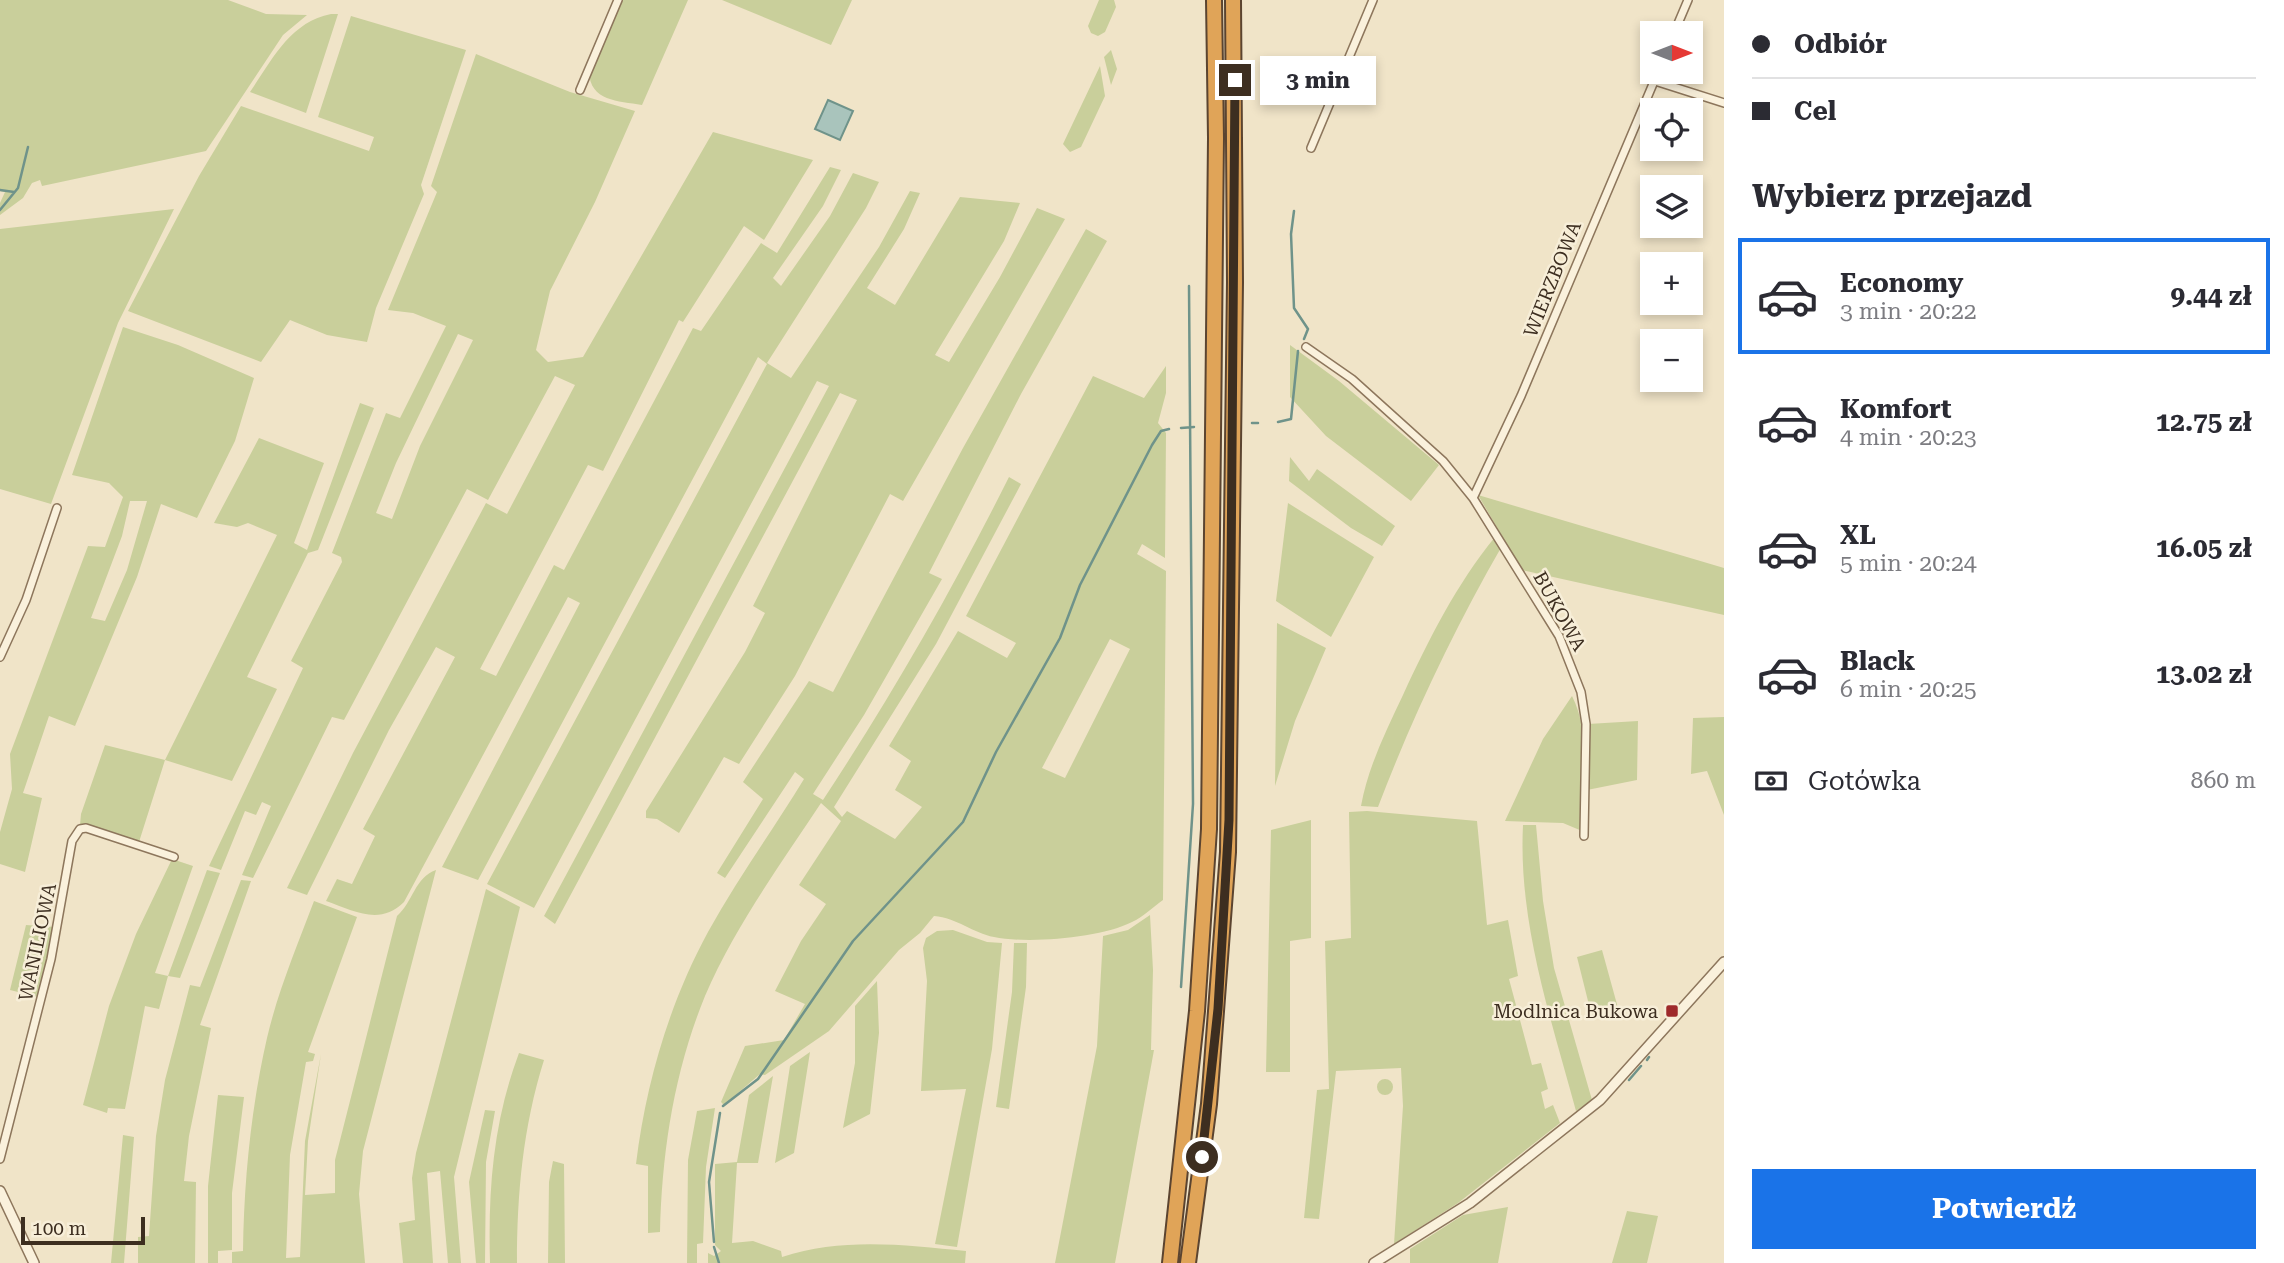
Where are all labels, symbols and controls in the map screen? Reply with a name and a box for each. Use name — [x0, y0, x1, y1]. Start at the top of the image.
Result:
north arrow — [1640, 21, 1703, 84]
map controls — [1640, 21, 1703, 392]
text: Odbiór — [1794, 29, 1887, 59]
callout: 3 min — [1260, 56, 1375, 104]
route end — [1219, 64, 1251, 96]
text: 3 min — [1286, 67, 1350, 94]
text: Cel — [1794, 96, 1836, 126]
button: locate — [1640, 98, 1703, 161]
button: layers — [1640, 175, 1703, 238]
text: Wybierz przejazd — [1752, 177, 2032, 215]
street label: WIERZBOWA — [1519, 217, 1586, 340]
button: + — [1640, 252, 1703, 315]
icon: car — [1756, 265, 1819, 328]
text: Economy — [1840, 268, 1963, 298]
text: 9.44 zł — [2170, 281, 2252, 311]
text: 3 min · 20:22 — [1840, 298, 1977, 325]
button: − — [1640, 329, 1703, 392]
icon: car — [1756, 391, 1819, 454]
text: Komfort — [1840, 394, 1952, 424]
text: 12.75 zł — [2156, 407, 2252, 437]
text: 4 min · 20:23 — [1840, 424, 1977, 451]
icon: car — [1756, 517, 1819, 580]
text: XL — [1840, 520, 1876, 550]
text: 16.05 zł — [2156, 533, 2252, 563]
text: 5 min · 20:24 — [1840, 550, 1977, 577]
street label: BUKOWA — [1528, 567, 1591, 656]
icon: car — [1756, 643, 1819, 706]
text: Black — [1840, 646, 1915, 676]
text: 13.02 zł — [2156, 659, 2252, 689]
text: 6 min · 20:25 — [1840, 676, 1977, 703]
icon: cash — [1752, 762, 1790, 800]
text: Gotówka — [1808, 766, 1921, 796]
text: 860 m — [2191, 767, 2256, 794]
street label: WANILIOWA — [14, 880, 61, 1003]
place label: Modlnica Bukowa — [1493, 1000, 1659, 1023]
marker: Modlnica Bukowa — [1664, 1003, 1680, 1019]
route start — [1186, 1141, 1218, 1173]
button: Potwierdź — [1752, 1169, 2256, 1249]
scale bar — [21, 1214, 145, 1246]
text: 100 m — [32, 1217, 86, 1240]

